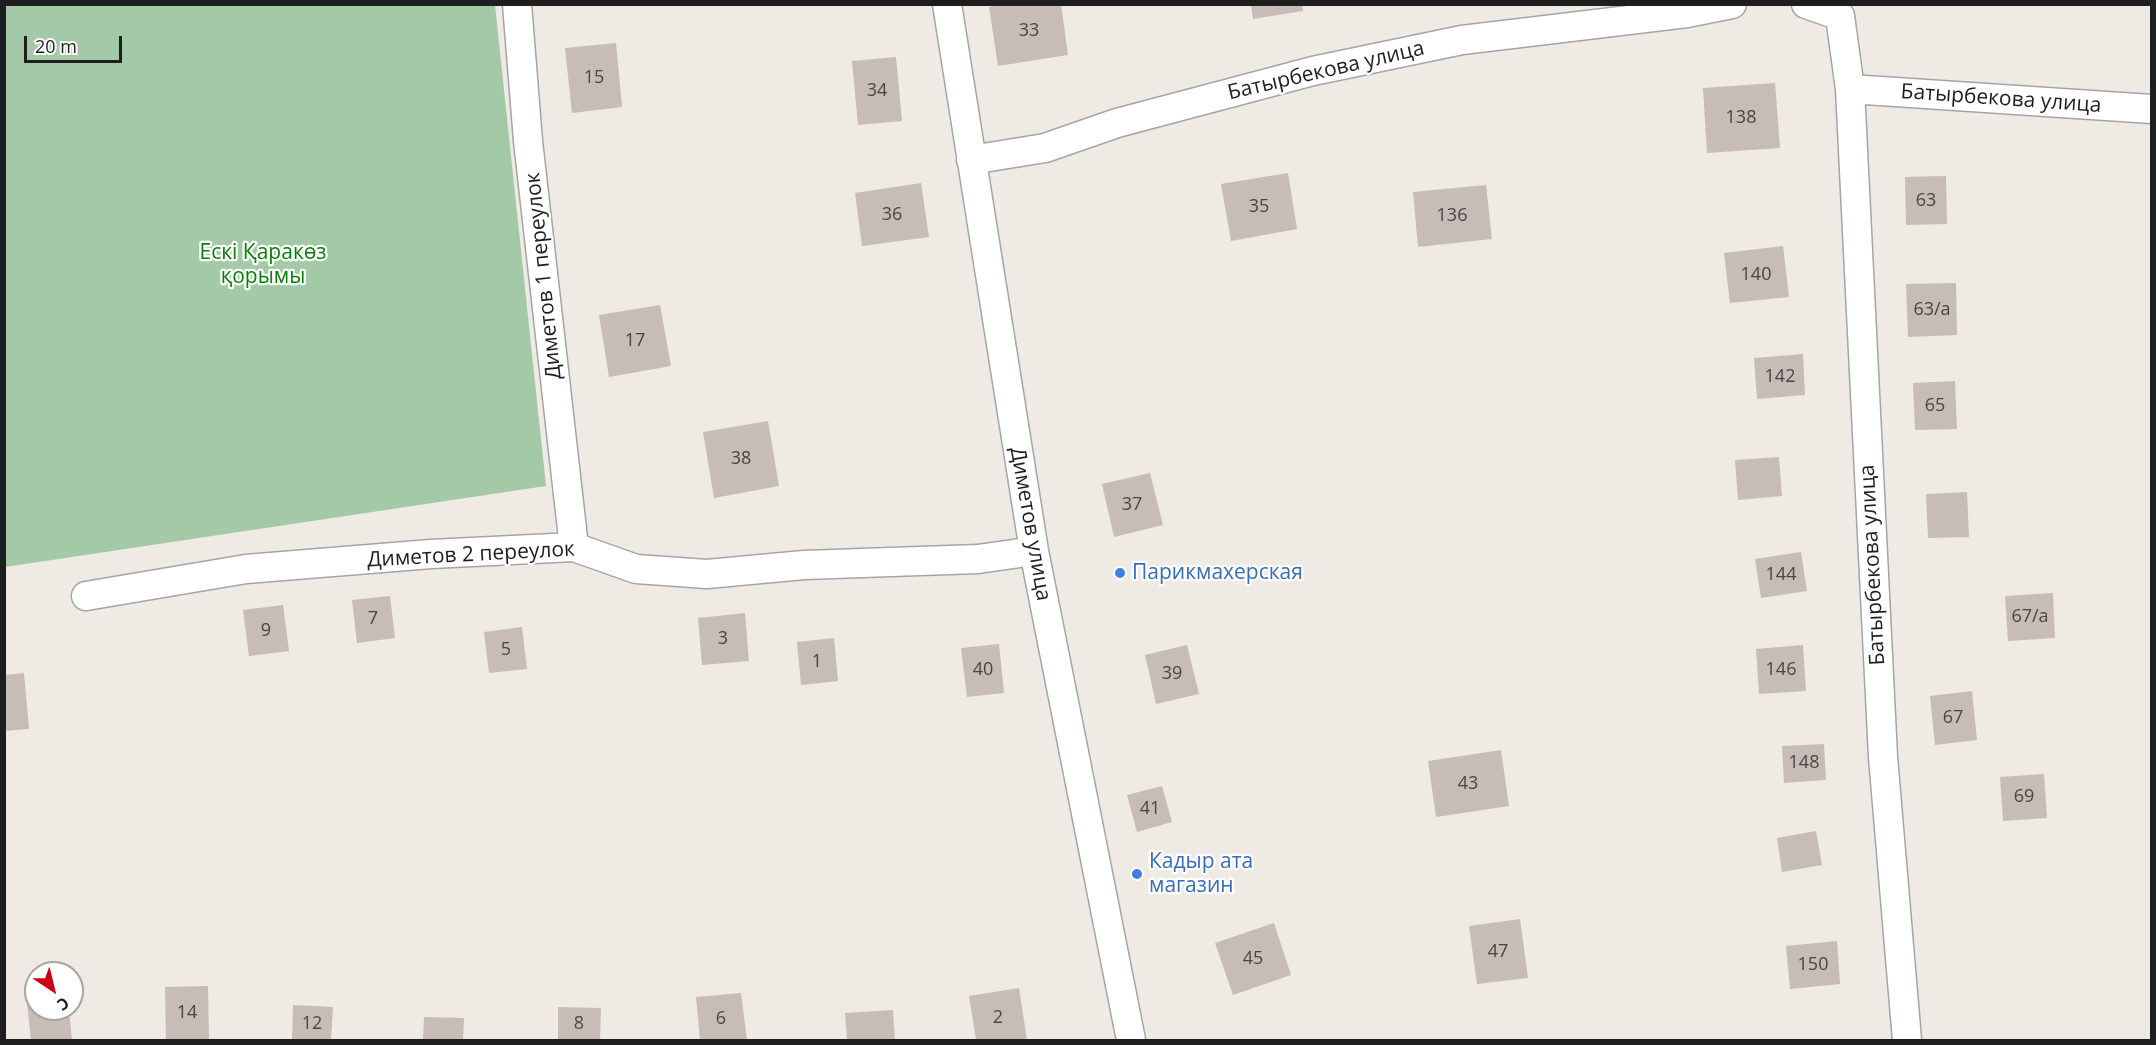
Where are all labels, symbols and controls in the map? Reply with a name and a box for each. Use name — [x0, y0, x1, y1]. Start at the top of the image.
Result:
house number: 33 — [1019, 20, 1039, 42]
scale bar — [27, 24, 124, 62]
text: 20 m — [35, 34, 77, 58]
street label: Батырбекова улица — [1225, 36, 1427, 106]
house number: 15 — [584, 67, 604, 89]
street label: Батырбекова улица — [1900, 79, 2102, 119]
house number: 34 — [867, 80, 887, 102]
house number: 138 — [1726, 107, 1756, 129]
street label: Диметов 1 переулок — [521, 171, 567, 381]
house number: 63 — [1916, 190, 1936, 212]
house number: 35 — [1249, 196, 1269, 218]
house number: 36 — [882, 204, 902, 226]
house number: 136 — [1437, 205, 1467, 227]
park label: Ескі Қаракөз қорымы — [199, 240, 327, 290]
house number: 140 — [1741, 264, 1771, 286]
house number: 63/а — [1913, 299, 1951, 321]
house number: 17 — [625, 330, 645, 352]
house number: 142 — [1765, 366, 1795, 388]
house number: 65 — [1925, 395, 1945, 417]
street label: Диметов улица — [1004, 445, 1056, 603]
house number: 38 — [731, 448, 751, 470]
street label: Батырбекова улица — [1855, 464, 1891, 666]
house number: 37 — [1122, 494, 1142, 516]
street label: Диметов 2 переулок — [367, 537, 575, 573]
place label: Парикмахерская — [1132, 560, 1303, 586]
house number: 144 — [1766, 564, 1796, 586]
marker: Парикмахерская — [1113, 566, 1127, 580]
house number: 67/а — [2011, 606, 2049, 628]
house number: 7 — [368, 608, 378, 630]
house number: 9 — [261, 620, 271, 642]
house number: 3 — [718, 628, 728, 650]
house number: 5 — [501, 639, 511, 661]
house number: 1 — [812, 651, 822, 673]
house number: 40 — [973, 659, 993, 681]
house number: 146 — [1766, 659, 1796, 681]
house number: 39 — [1162, 663, 1182, 685]
house number: 67 — [1943, 707, 1963, 729]
house number: 148 — [1789, 752, 1819, 774]
house number: 43 — [1458, 773, 1478, 795]
house number: 69 — [2014, 786, 2034, 808]
house number: 41 — [1140, 798, 1160, 820]
place label: Кадыр ата магазин — [1149, 849, 1253, 899]
marker: Кадыр ата магазин — [1130, 867, 1144, 881]
house number: 47 — [1488, 941, 1508, 963]
house number: 45 — [1243, 948, 1263, 970]
house number: 150 — [1798, 954, 1828, 976]
north arrow — [24, 961, 84, 1021]
text: С — [53, 992, 74, 1016]
house number: 14 — [177, 1002, 197, 1024]
house number: 2 — [993, 1007, 1003, 1029]
house number: 6 — [716, 1008, 726, 1030]
house number: 12 — [302, 1013, 322, 1035]
house number: 8 — [574, 1013, 584, 1035]

